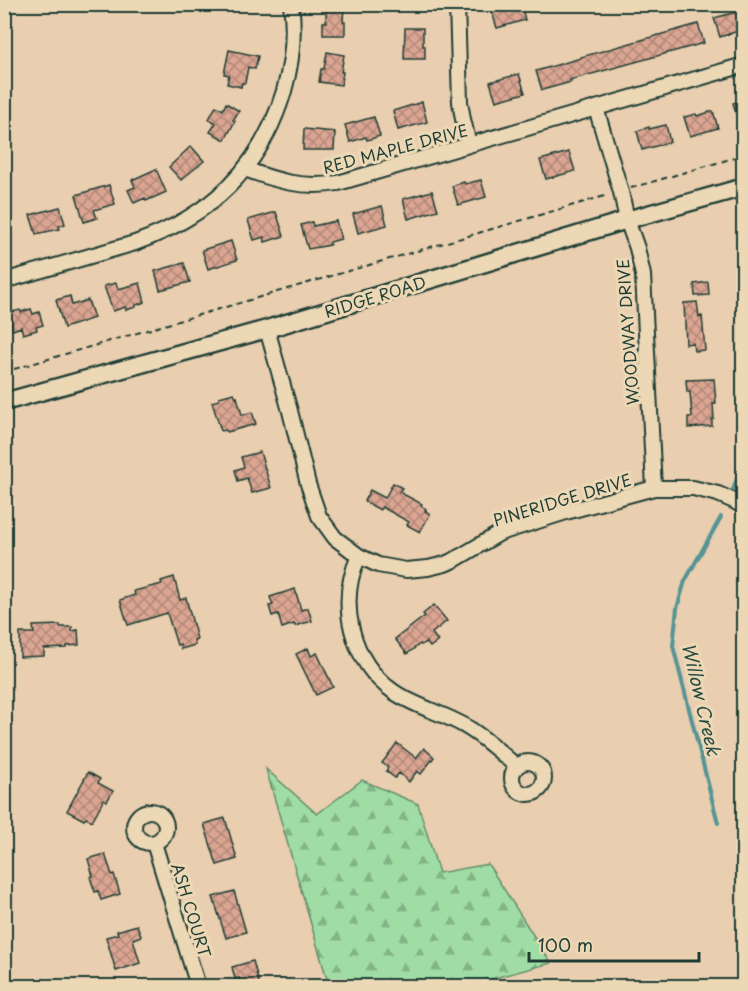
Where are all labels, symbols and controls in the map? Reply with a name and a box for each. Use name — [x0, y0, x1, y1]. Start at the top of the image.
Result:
street label: RED MAPLE DRIVE — [320, 117, 470, 179]
street label: WOODWAY DRIVE — [610, 258, 644, 406]
street label: RIDGE ROAD — [321, 269, 429, 323]
street label: PINERIDGE DRIVE — [490, 467, 634, 531]
water label: Willow Creek — [676, 640, 728, 759]
street label: ASH COURT — [166, 860, 218, 960]
scale bar — [529, 925, 698, 963]
text: 100 m — [538, 931, 593, 958]

